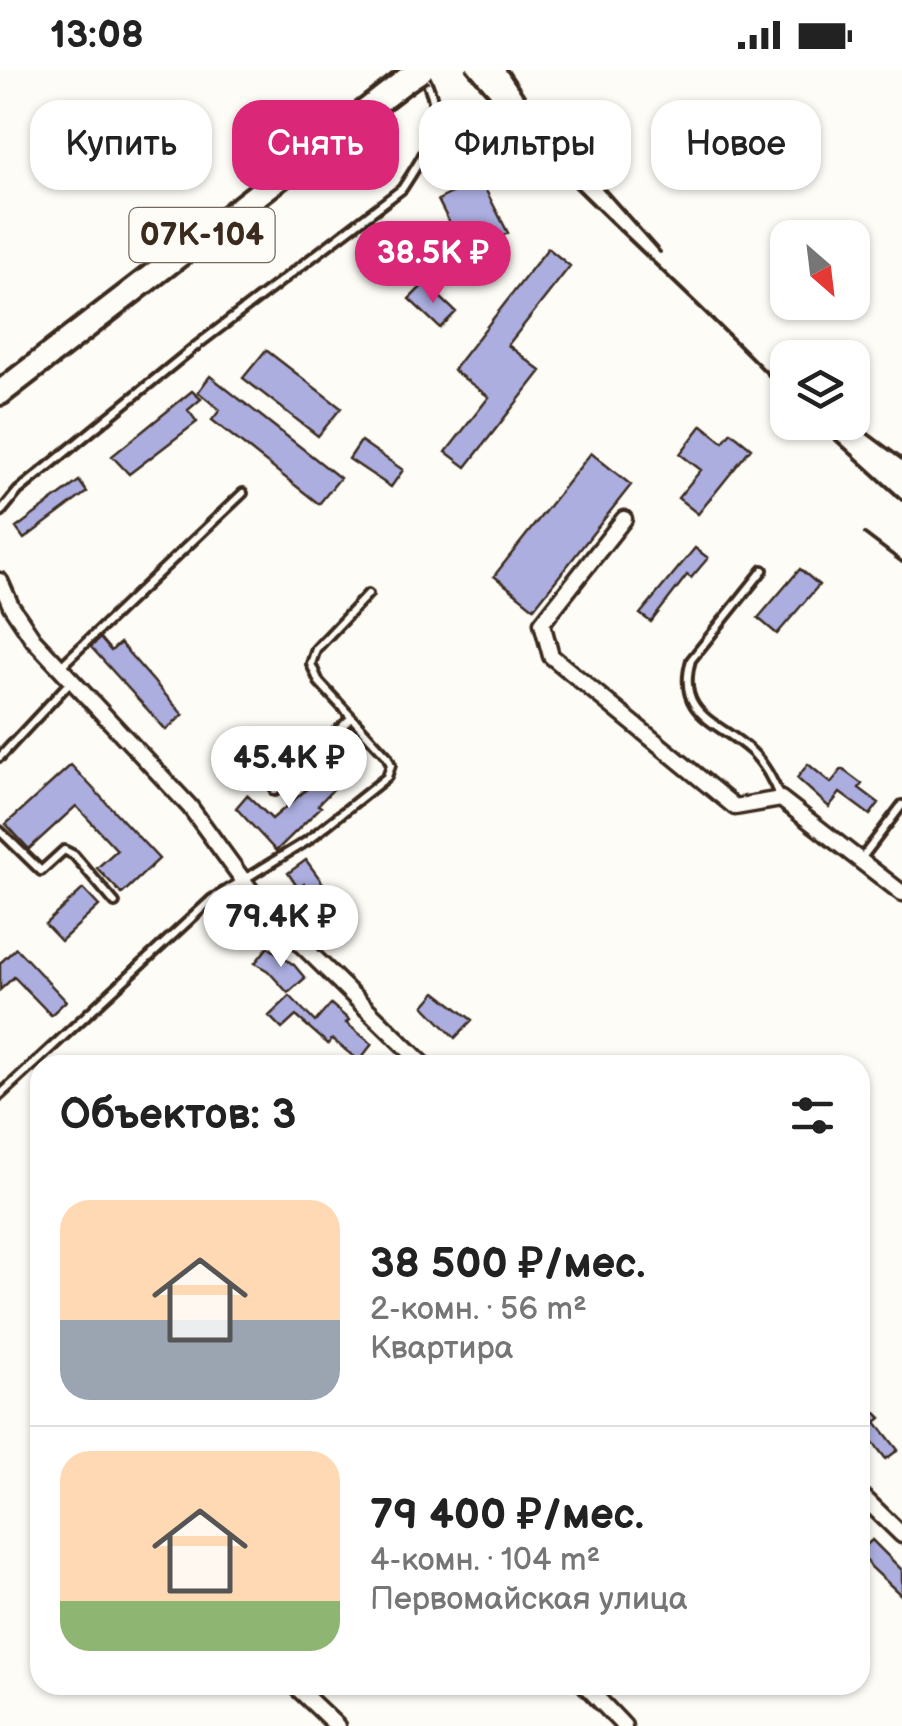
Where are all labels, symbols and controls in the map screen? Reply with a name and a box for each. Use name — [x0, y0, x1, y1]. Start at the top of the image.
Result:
text: 13:08 — [50, 13, 144, 58]
chip: Купить — [30, 100, 212, 190]
chip: Снять — [232, 100, 399, 190]
chip: Фильтры — [419, 100, 631, 190]
chip: Новое — [651, 100, 821, 190]
road number: 07К-104 — [130, 208, 274, 262]
north arrow — [770, 220, 870, 320]
map controls — [770, 220, 870, 440]
pin: 38.5K ₽ — [341, 221, 525, 306]
text: 38.5K ₽ — [377, 234, 489, 273]
button: layers — [770, 340, 870, 440]
pin: 45.4K ₽ — [197, 726, 381, 811]
text: 45.4K ₽ — [233, 739, 345, 778]
pin: 79.4K ₽ — [189, 885, 373, 970]
text: 79.4K ₽ — [225, 898, 337, 937]
icon: filters — [785, 1088, 840, 1143]
text: Объектов: 3 — [60, 1090, 296, 1141]
text: 38 500 ₽/мес. — [370, 1239, 645, 1290]
icon: home — [140, 1240, 260, 1360]
text: 2-комн. · 56 m² — [370, 1290, 587, 1329]
text: Квартира — [370, 1329, 513, 1368]
text: 79 400 ₽/мес. — [370, 1490, 644, 1541]
icon: home — [140, 1491, 260, 1611]
text: 4-комн. · 104 m² — [370, 1541, 600, 1580]
text: Первомайская улица — [370, 1580, 688, 1619]

